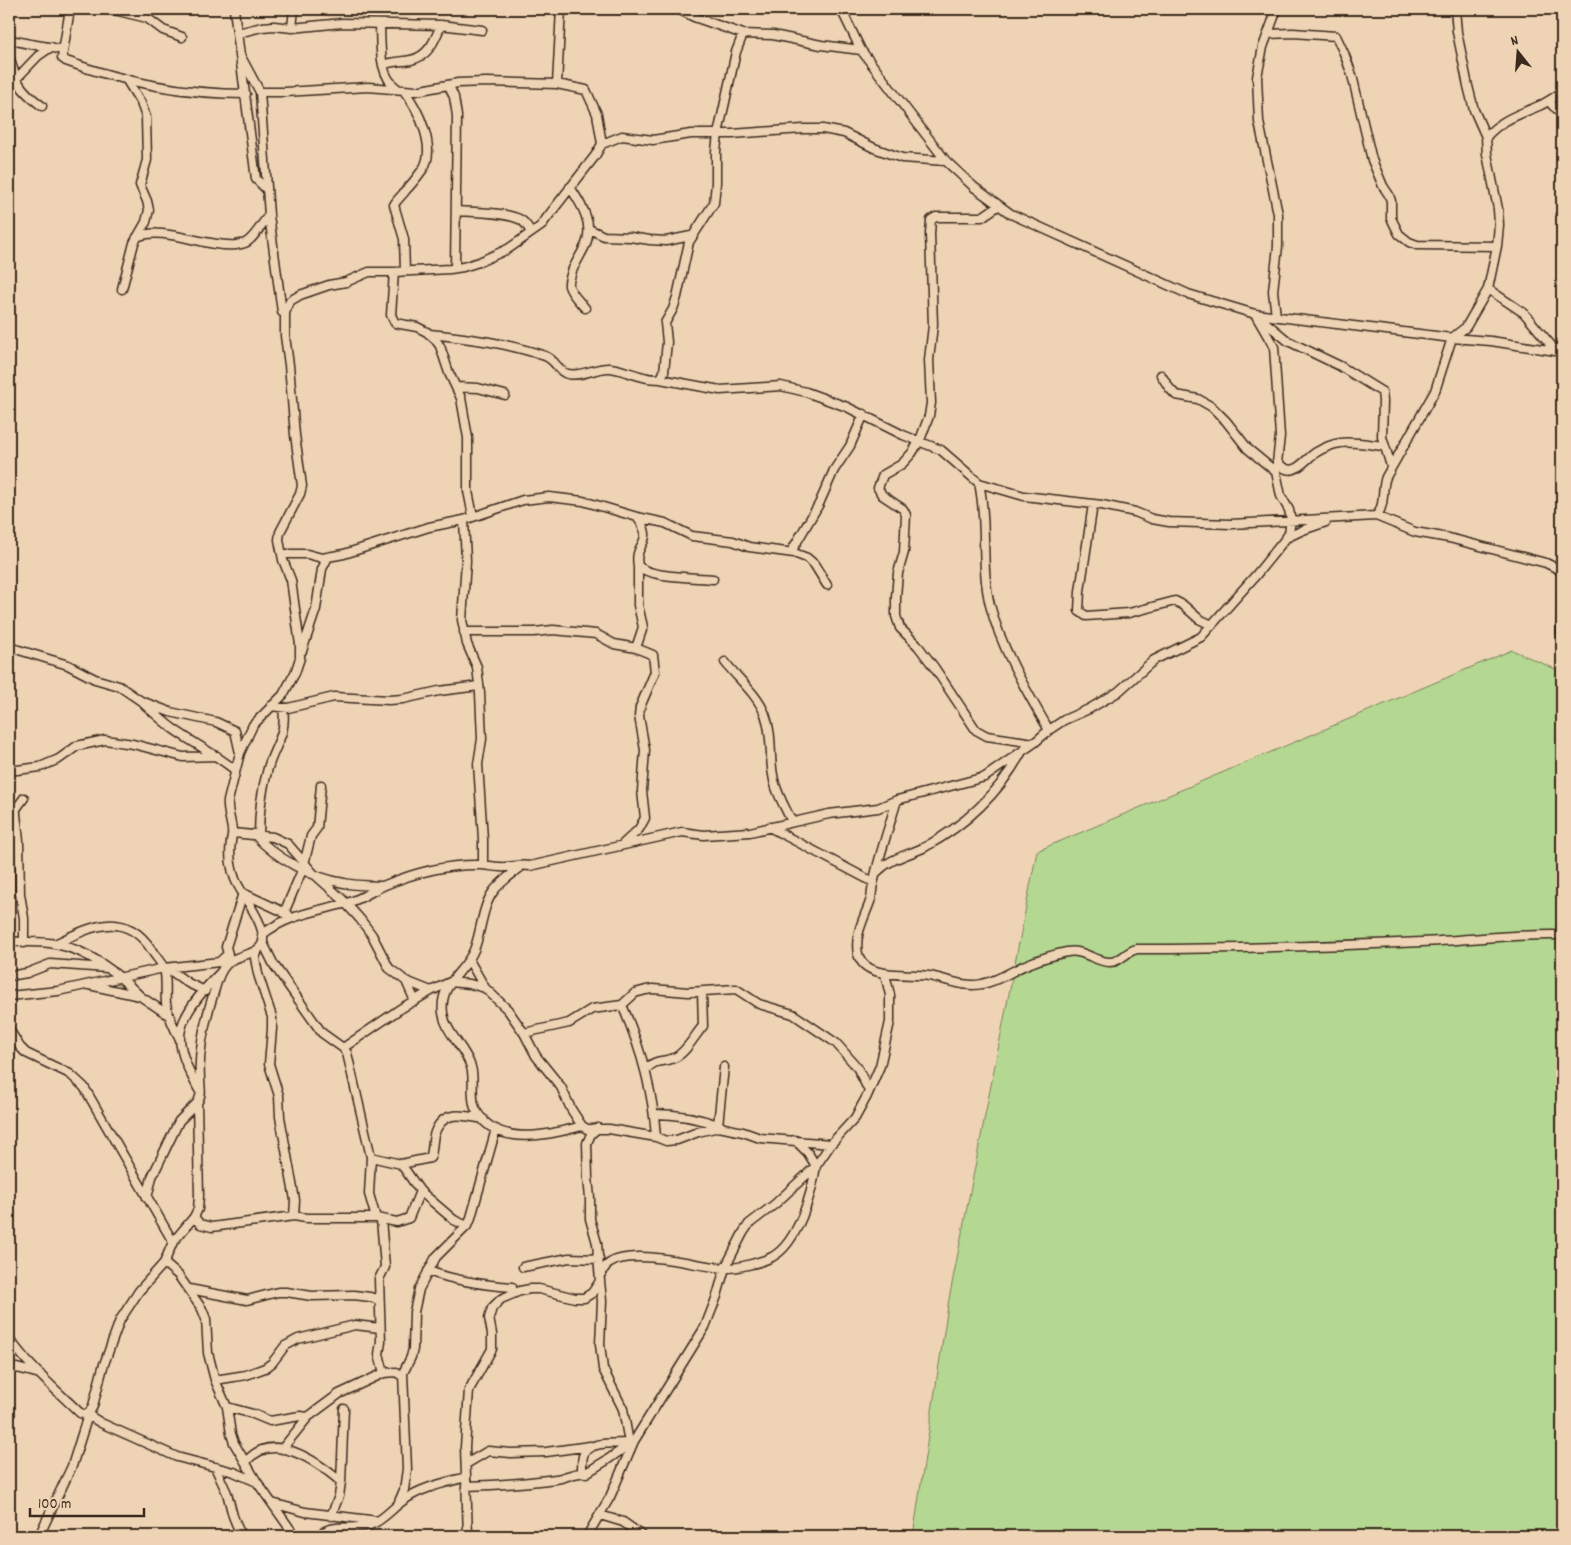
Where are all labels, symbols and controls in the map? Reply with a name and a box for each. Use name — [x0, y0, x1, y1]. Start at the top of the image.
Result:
north arrow — [1494, 28, 1544, 78]
text: N — [1509, 31, 1521, 52]
scale bar — [30, 1485, 144, 1517]
text: 100 m — [38, 1494, 71, 1516]

